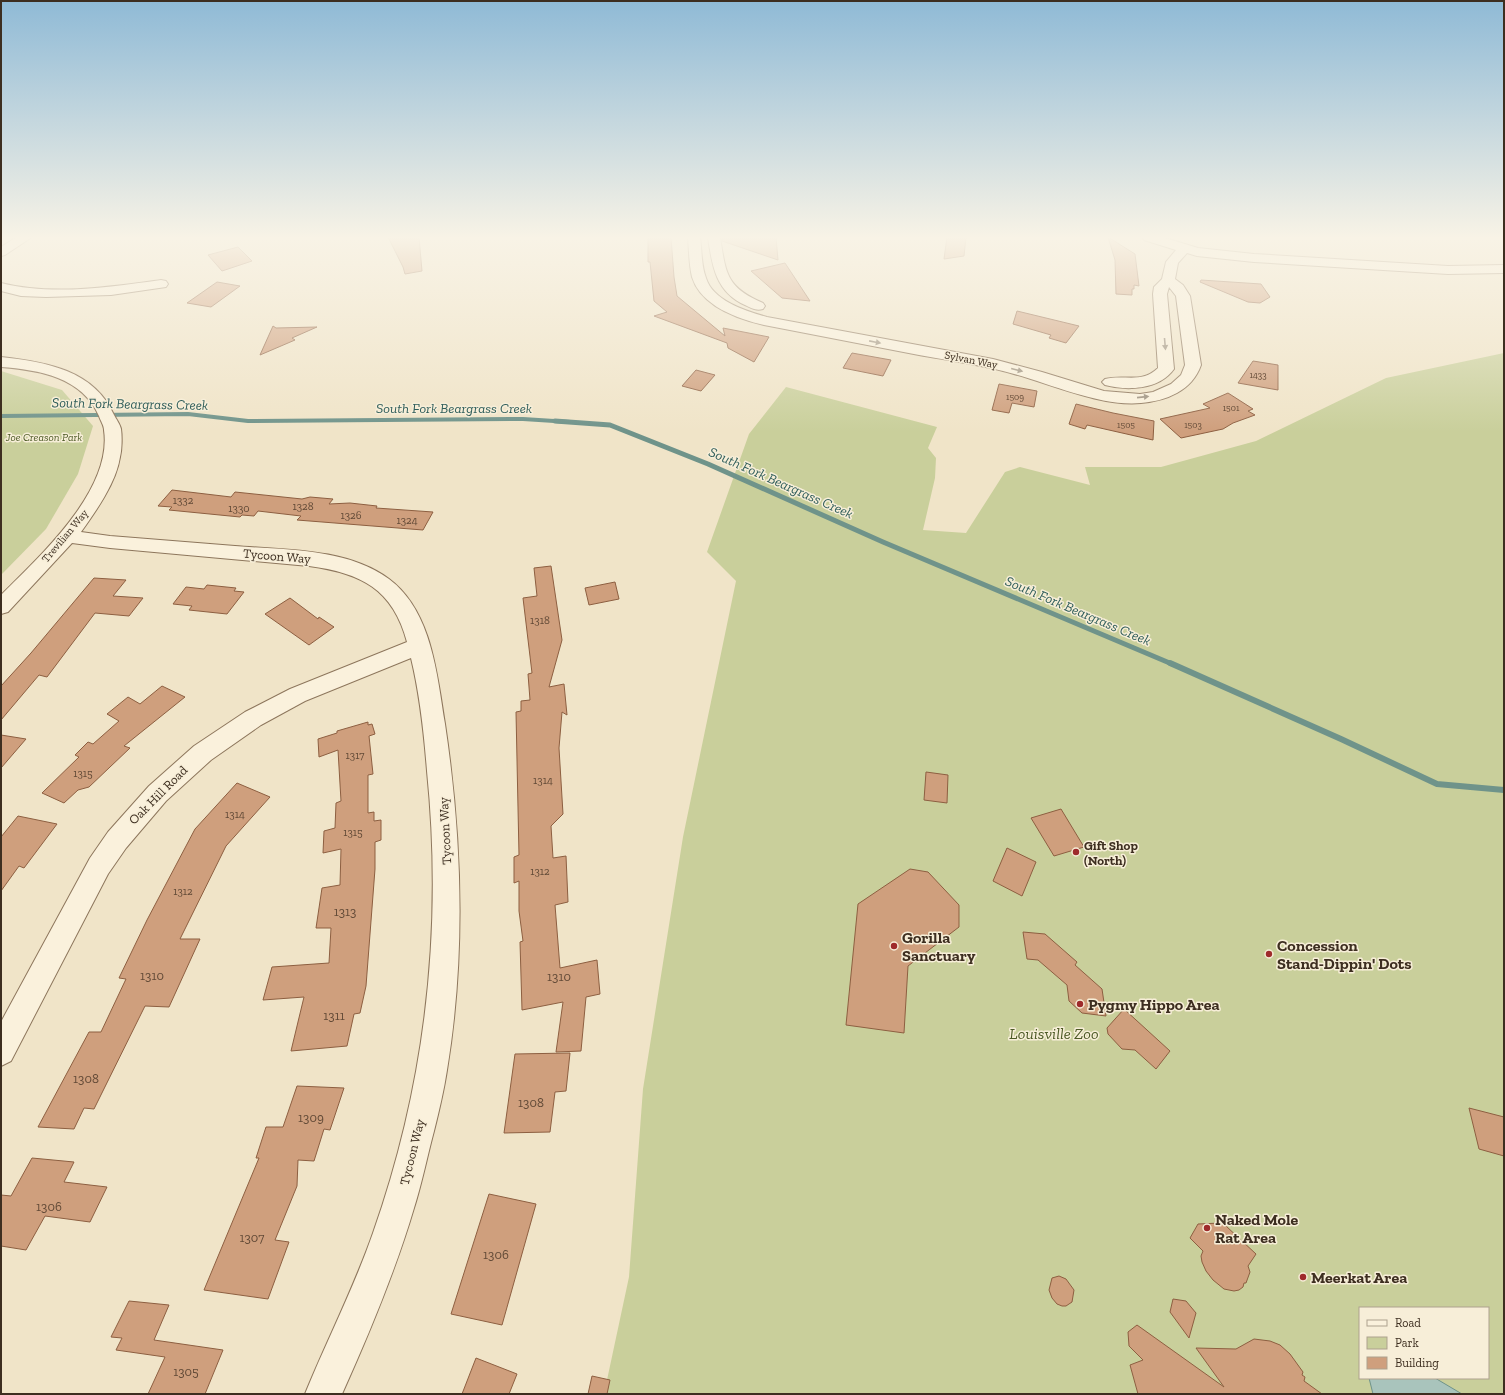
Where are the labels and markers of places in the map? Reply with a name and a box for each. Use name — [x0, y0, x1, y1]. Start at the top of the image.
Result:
place label: Gift Shop (North) — [1084, 838, 1138, 868]
marker: Gift Shop (North) — [1071, 847, 1081, 857]
place label: Gorilla Sanctuary — [902, 928, 976, 965]
place label: Concession Stand-Dippin' Dots — [1277, 936, 1412, 973]
marker: Gorilla Sanctuary — [889, 941, 899, 951]
marker: Concession Stand-Dippin' Dots — [1264, 949, 1274, 959]
place label: Pygmy Hippo Area — [1088, 995, 1220, 1014]
marker: Pygmy Hippo Area — [1075, 999, 1085, 1009]
place label: Naked Mole Rat Area — [1215, 1210, 1298, 1247]
marker: Naked Mole Rat Area — [1202, 1223, 1212, 1233]
place label: Meerkat Area — [1311, 1268, 1407, 1287]
marker: Meerkat Area — [1298, 1272, 1308, 1282]

